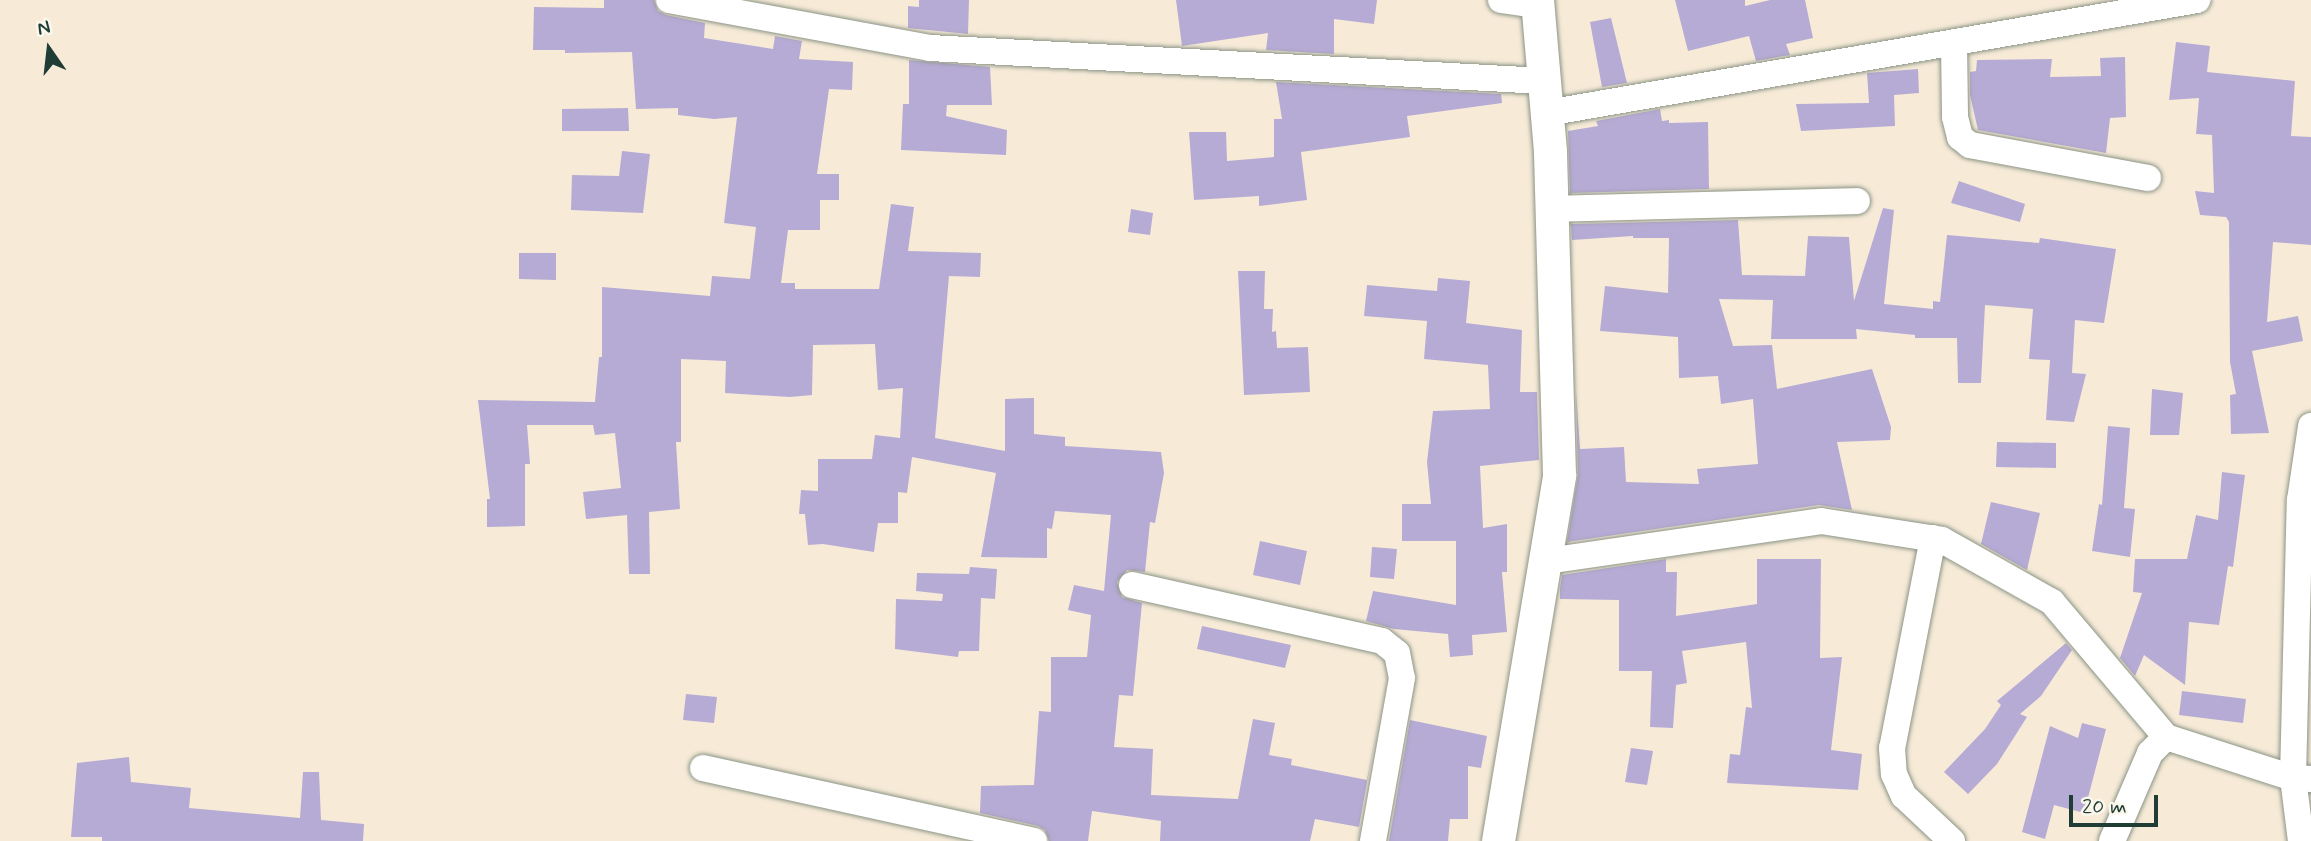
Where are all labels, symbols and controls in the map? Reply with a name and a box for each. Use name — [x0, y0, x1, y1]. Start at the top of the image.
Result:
north arrow — [14, 14, 84, 84]
text: N — [35, 14, 53, 42]
scale bar — [2073, 782, 2162, 826]
text: 20 m — [2082, 793, 2127, 821]

